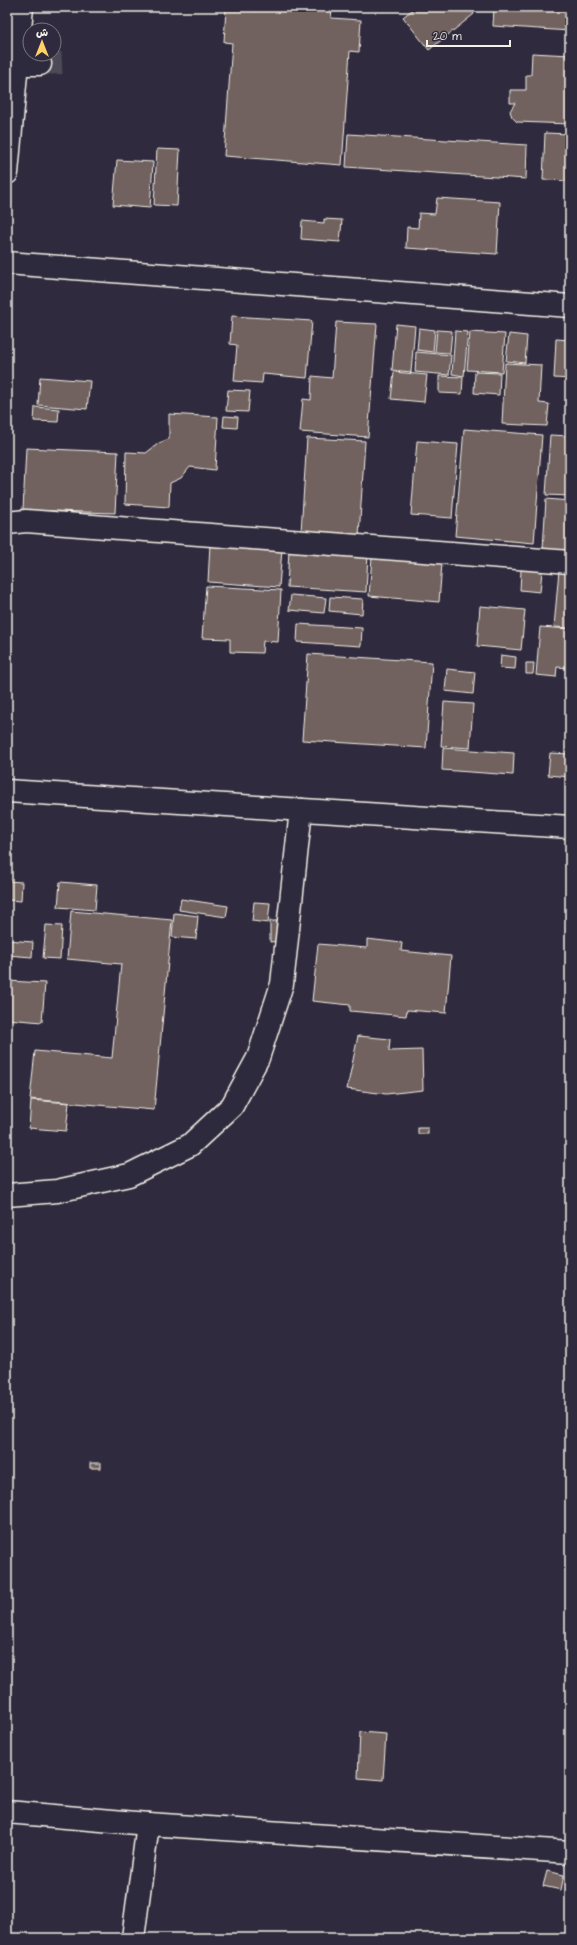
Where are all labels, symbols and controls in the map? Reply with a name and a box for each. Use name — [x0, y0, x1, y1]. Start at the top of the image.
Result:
north arrow — [22, 22, 62, 62]
scale bar — [427, 22, 510, 48]
text: ش — [36, 25, 48, 40]
text: 20 m — [433, 28, 462, 45]

